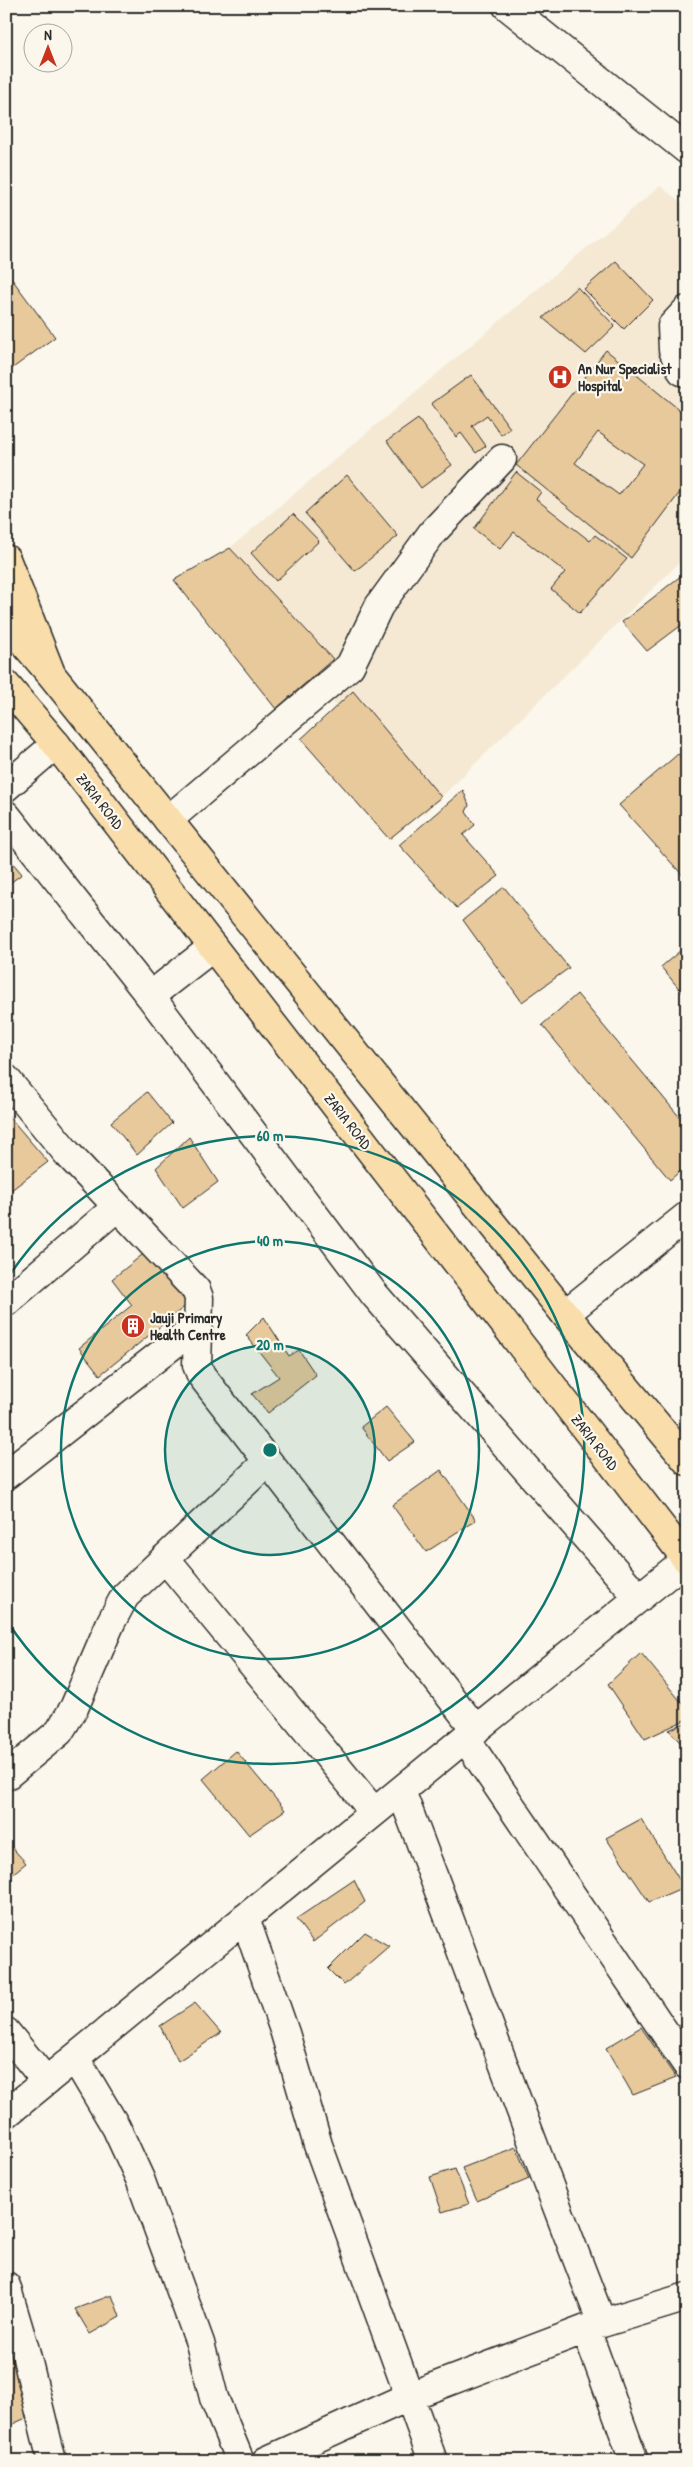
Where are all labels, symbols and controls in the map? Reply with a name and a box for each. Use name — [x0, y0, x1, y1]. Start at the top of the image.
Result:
north arrow — [22, 22, 72, 72]
text: N — [44, 25, 52, 44]
place label: An Nur Specialist Hospital — [578, 358, 672, 397]
hospital icon: An Nur Specialist Hospital — [547, 364, 573, 390]
street label: ZARIA ROAD — [72, 769, 129, 834]
street label: ZARIA ROAD — [320, 1089, 377, 1154]
text: 60 m — [257, 1125, 283, 1146]
text: 40 m — [257, 1230, 283, 1251]
place label: Jauji Primary Health Centre — [150, 1307, 226, 1345]
building icon: Jauji Primary Health Centre — [120, 1313, 146, 1339]
text: 20 m — [256, 1334, 284, 1355]
street label: ZARIA ROAD — [567, 1410, 624, 1475]
centre of rings — [261, 1441, 279, 1459]

